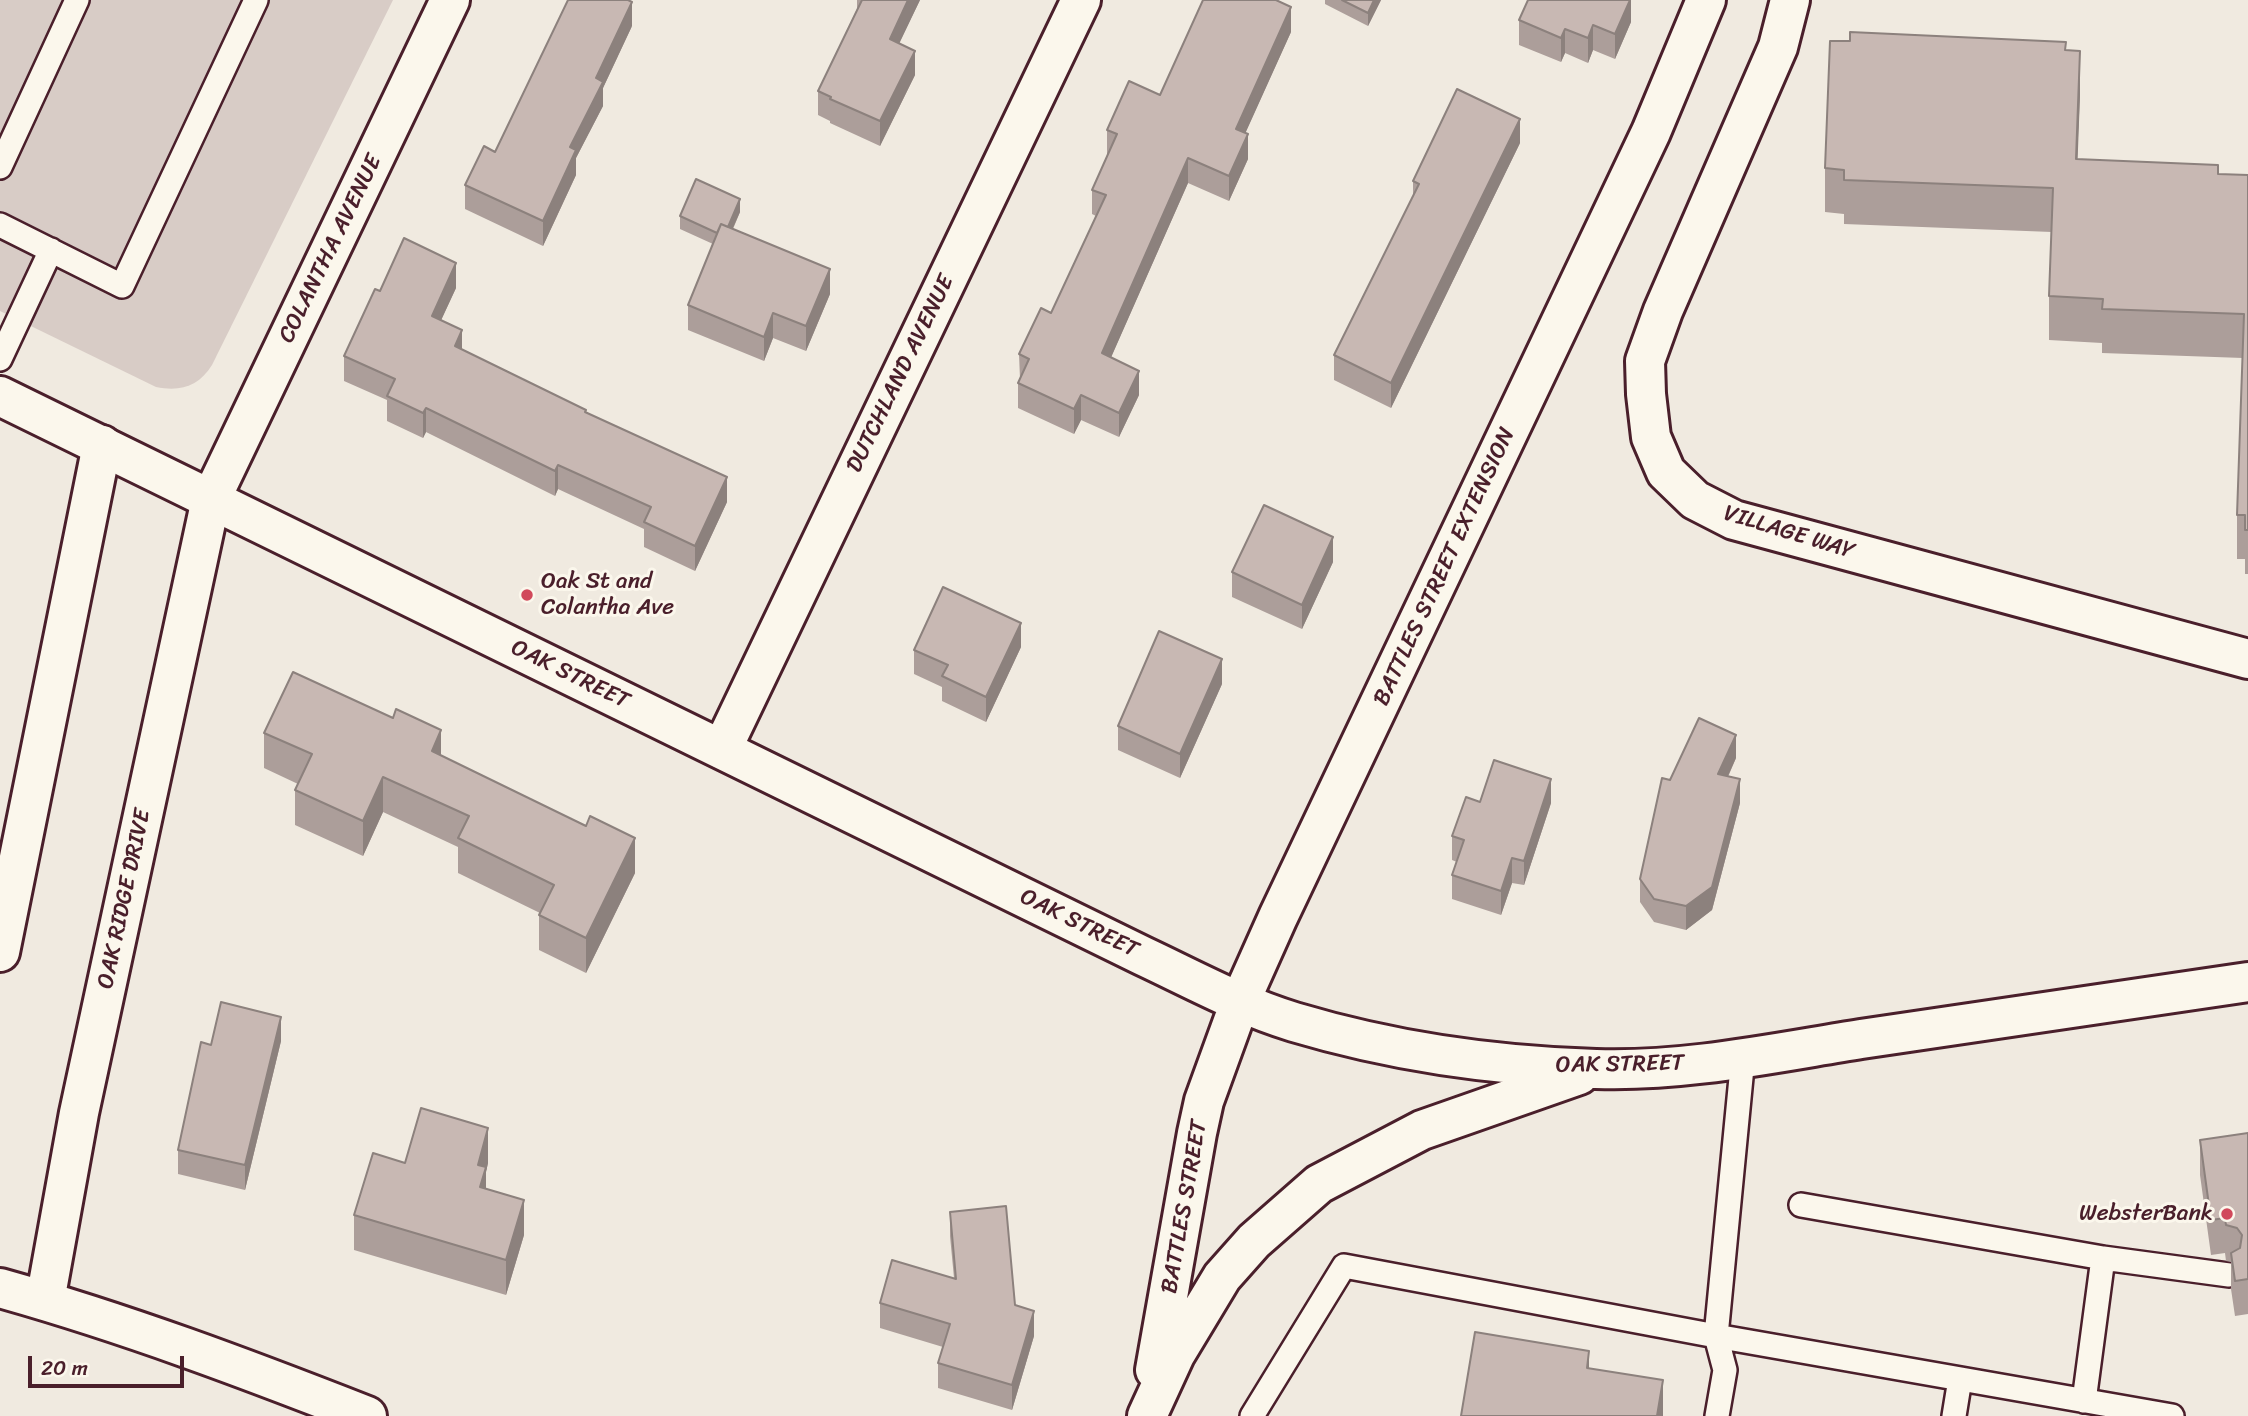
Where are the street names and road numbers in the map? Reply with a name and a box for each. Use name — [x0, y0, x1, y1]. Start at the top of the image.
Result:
street label: COLANTHA AVENUE — [273, 150, 389, 348]
street label: DUTCHLAND AVENUE — [841, 271, 961, 477]
street label: BATTLES STREET EXTENSION — [1368, 424, 1522, 710]
street label: VILLAGE WAY — [1720, 500, 1858, 566]
street label: OAK STREET — [506, 634, 634, 716]
street label: OAK RIDGE DRIVE — [92, 807, 158, 991]
street label: OAK STREET — [1015, 883, 1143, 965]
street label: OAK STREET — [1556, 1050, 1684, 1080]
street label: BATTLES STREET — [1156, 1118, 1214, 1296]

